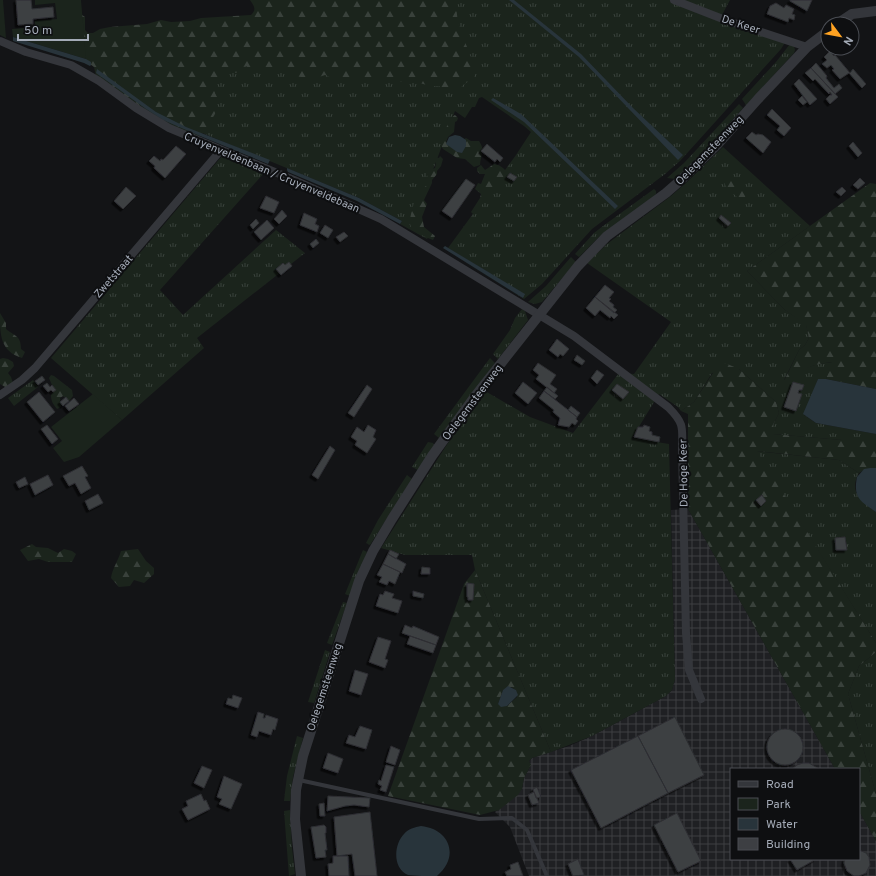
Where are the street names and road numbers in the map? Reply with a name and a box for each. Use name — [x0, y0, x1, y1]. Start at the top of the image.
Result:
street label: De Keer — [720, 12, 762, 38]
street label: Oelegemsteenweg — [673, 113, 747, 189]
street label: Cruyenveldenbaan / Cruyenveldebaan — [182, 129, 362, 216]
street label: Zwetstraat — [91, 252, 136, 301]
street label: Oelegemsteenweg — [440, 362, 506, 443]
street label: De Hoge Keer — [676, 438, 692, 507]
street label: Oelegemsteenweg — [304, 642, 346, 733]

